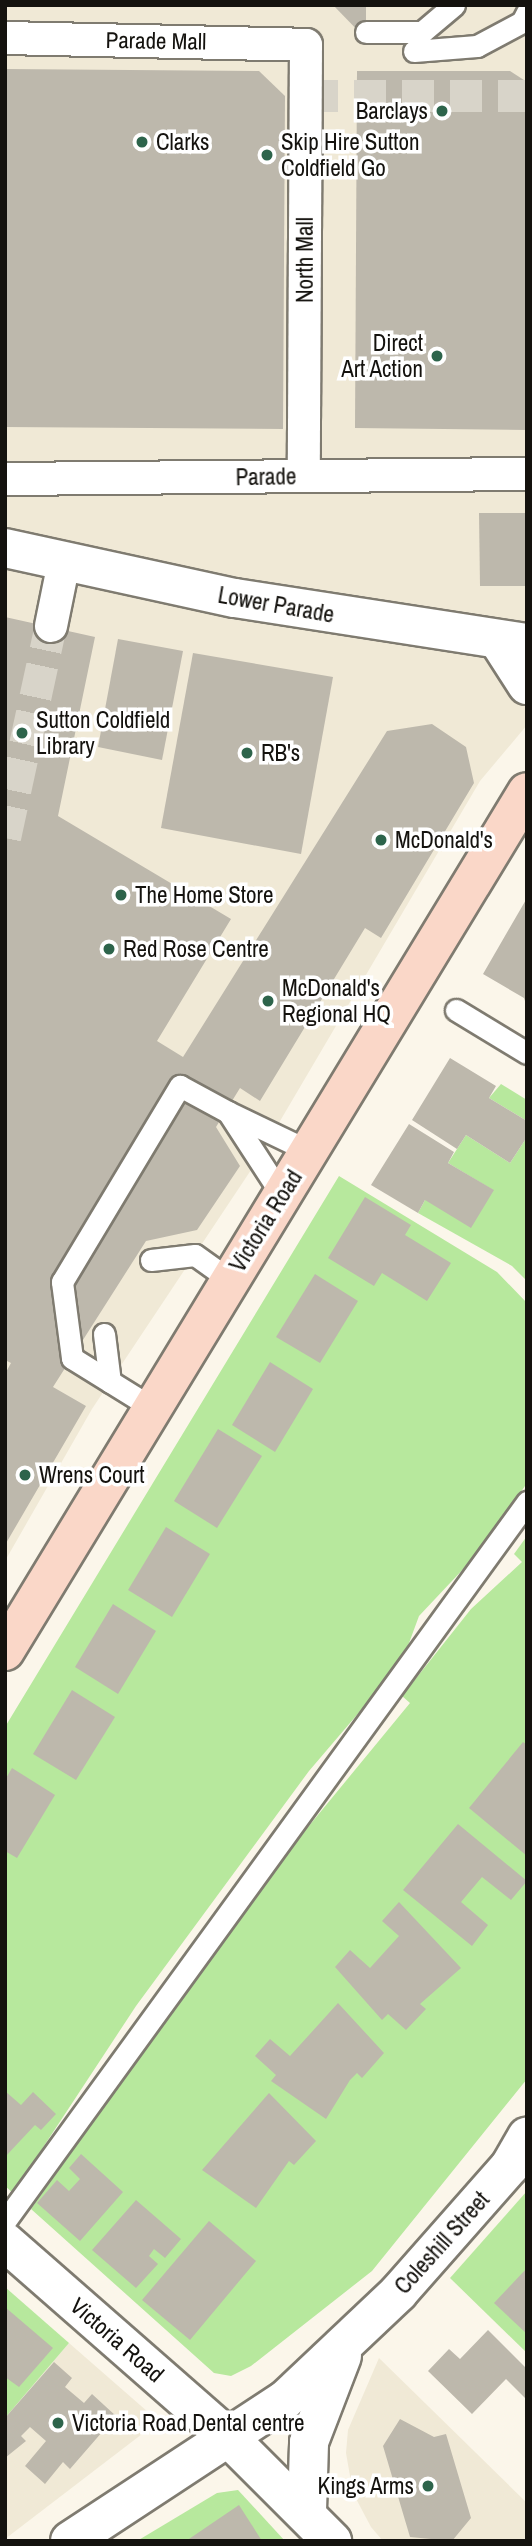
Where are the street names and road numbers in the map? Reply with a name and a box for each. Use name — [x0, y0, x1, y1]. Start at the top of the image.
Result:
street label: Parade Mall — [105, 26, 207, 56]
street label: North Mall — [291, 217, 319, 303]
street label: Parade — [235, 463, 297, 491]
street label: Lower Parade — [216, 581, 336, 629]
street label: Victoria Road — [224, 1165, 308, 1277]
street label: Coleshill Street — [389, 2186, 495, 2300]
street label: Victoria Road — [65, 2292, 169, 2388]

